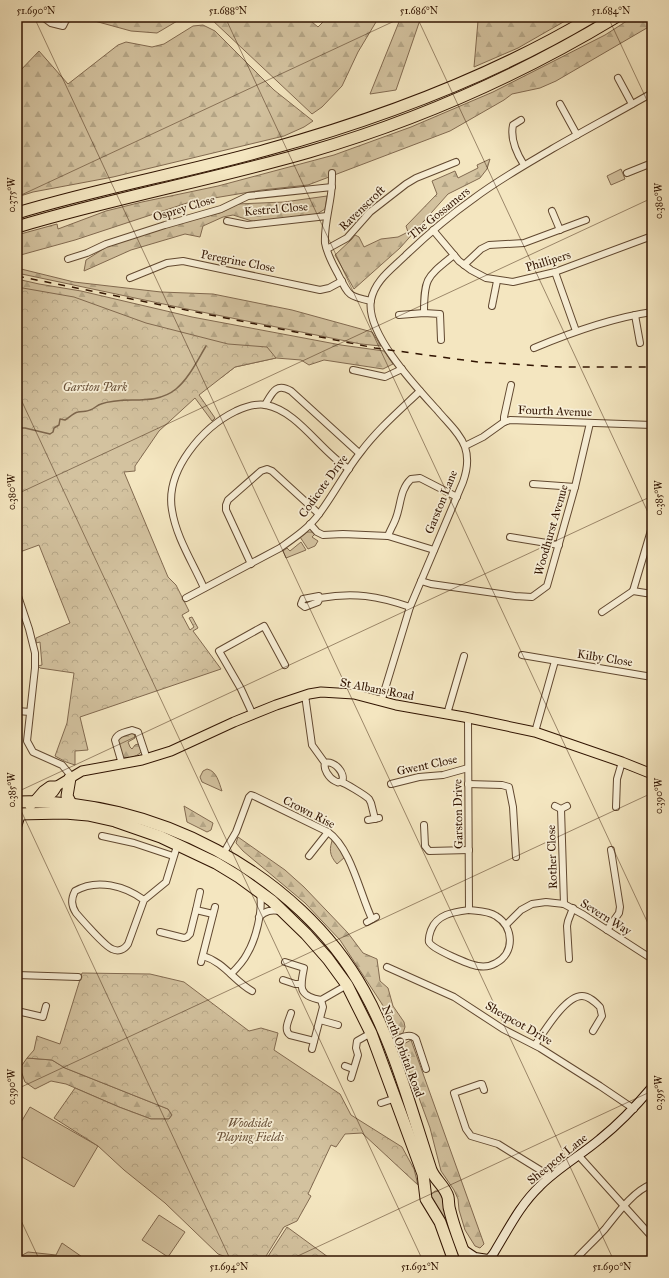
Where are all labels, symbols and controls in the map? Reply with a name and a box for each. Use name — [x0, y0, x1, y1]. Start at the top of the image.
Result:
text: 51.690°N — [16, 5, 56, 17]
text: 51.688°N — [209, 5, 248, 17]
text: 51.686°N — [400, 5, 439, 17]
text: 51.684°N — [592, 5, 631, 17]
text: 0.375°W — [6, 177, 18, 213]
street label: Ravenscroft — [336, 182, 389, 233]
text: 0.380°W — [653, 182, 665, 219]
street label: The Gossamers — [405, 184, 473, 242]
street label: Osprey Close — [151, 192, 217, 224]
street label: Kestrel Close — [243, 199, 309, 219]
street label: Peregrine Close — [199, 247, 276, 276]
street label: Phillipers — [524, 248, 572, 274]
park label: Garston Park — [63, 380, 128, 394]
street label: Fourth Avenue — [518, 403, 592, 419]
street label: Codicote Drive — [295, 452, 351, 520]
street label: Garston Lane — [422, 468, 460, 536]
text: 0.380°W — [6, 473, 18, 510]
text: 0.385°W — [653, 480, 665, 515]
street label: Woodhurst Avenue — [531, 483, 571, 577]
street label: Kilby Close — [576, 647, 634, 669]
street label: St Albans Road — [339, 675, 415, 703]
street label: Gwent Close — [395, 752, 459, 778]
text: 0.385°W — [6, 772, 18, 807]
text: 0.390°W — [653, 777, 665, 814]
street label: Garston Drive — [450, 779, 466, 849]
street label: Crown Rise — [281, 793, 337, 831]
street label: Rother Close — [544, 825, 560, 889]
street label: Severn Way — [578, 896, 634, 938]
street label: Sheepcot Drive — [483, 998, 555, 1048]
street label: North Orbital Road — [379, 1003, 427, 1099]
text: 0.390°W — [6, 1068, 18, 1105]
text: 0.395°W — [653, 1075, 665, 1111]
park label: Woodside Playing Fields — [216, 1116, 284, 1144]
street label: Sheepcot Lane — [524, 1131, 590, 1187]
text: 51.694°N — [210, 1261, 249, 1273]
text: 51.692°N — [401, 1261, 440, 1273]
text: 51.690°N — [592, 1261, 632, 1273]

